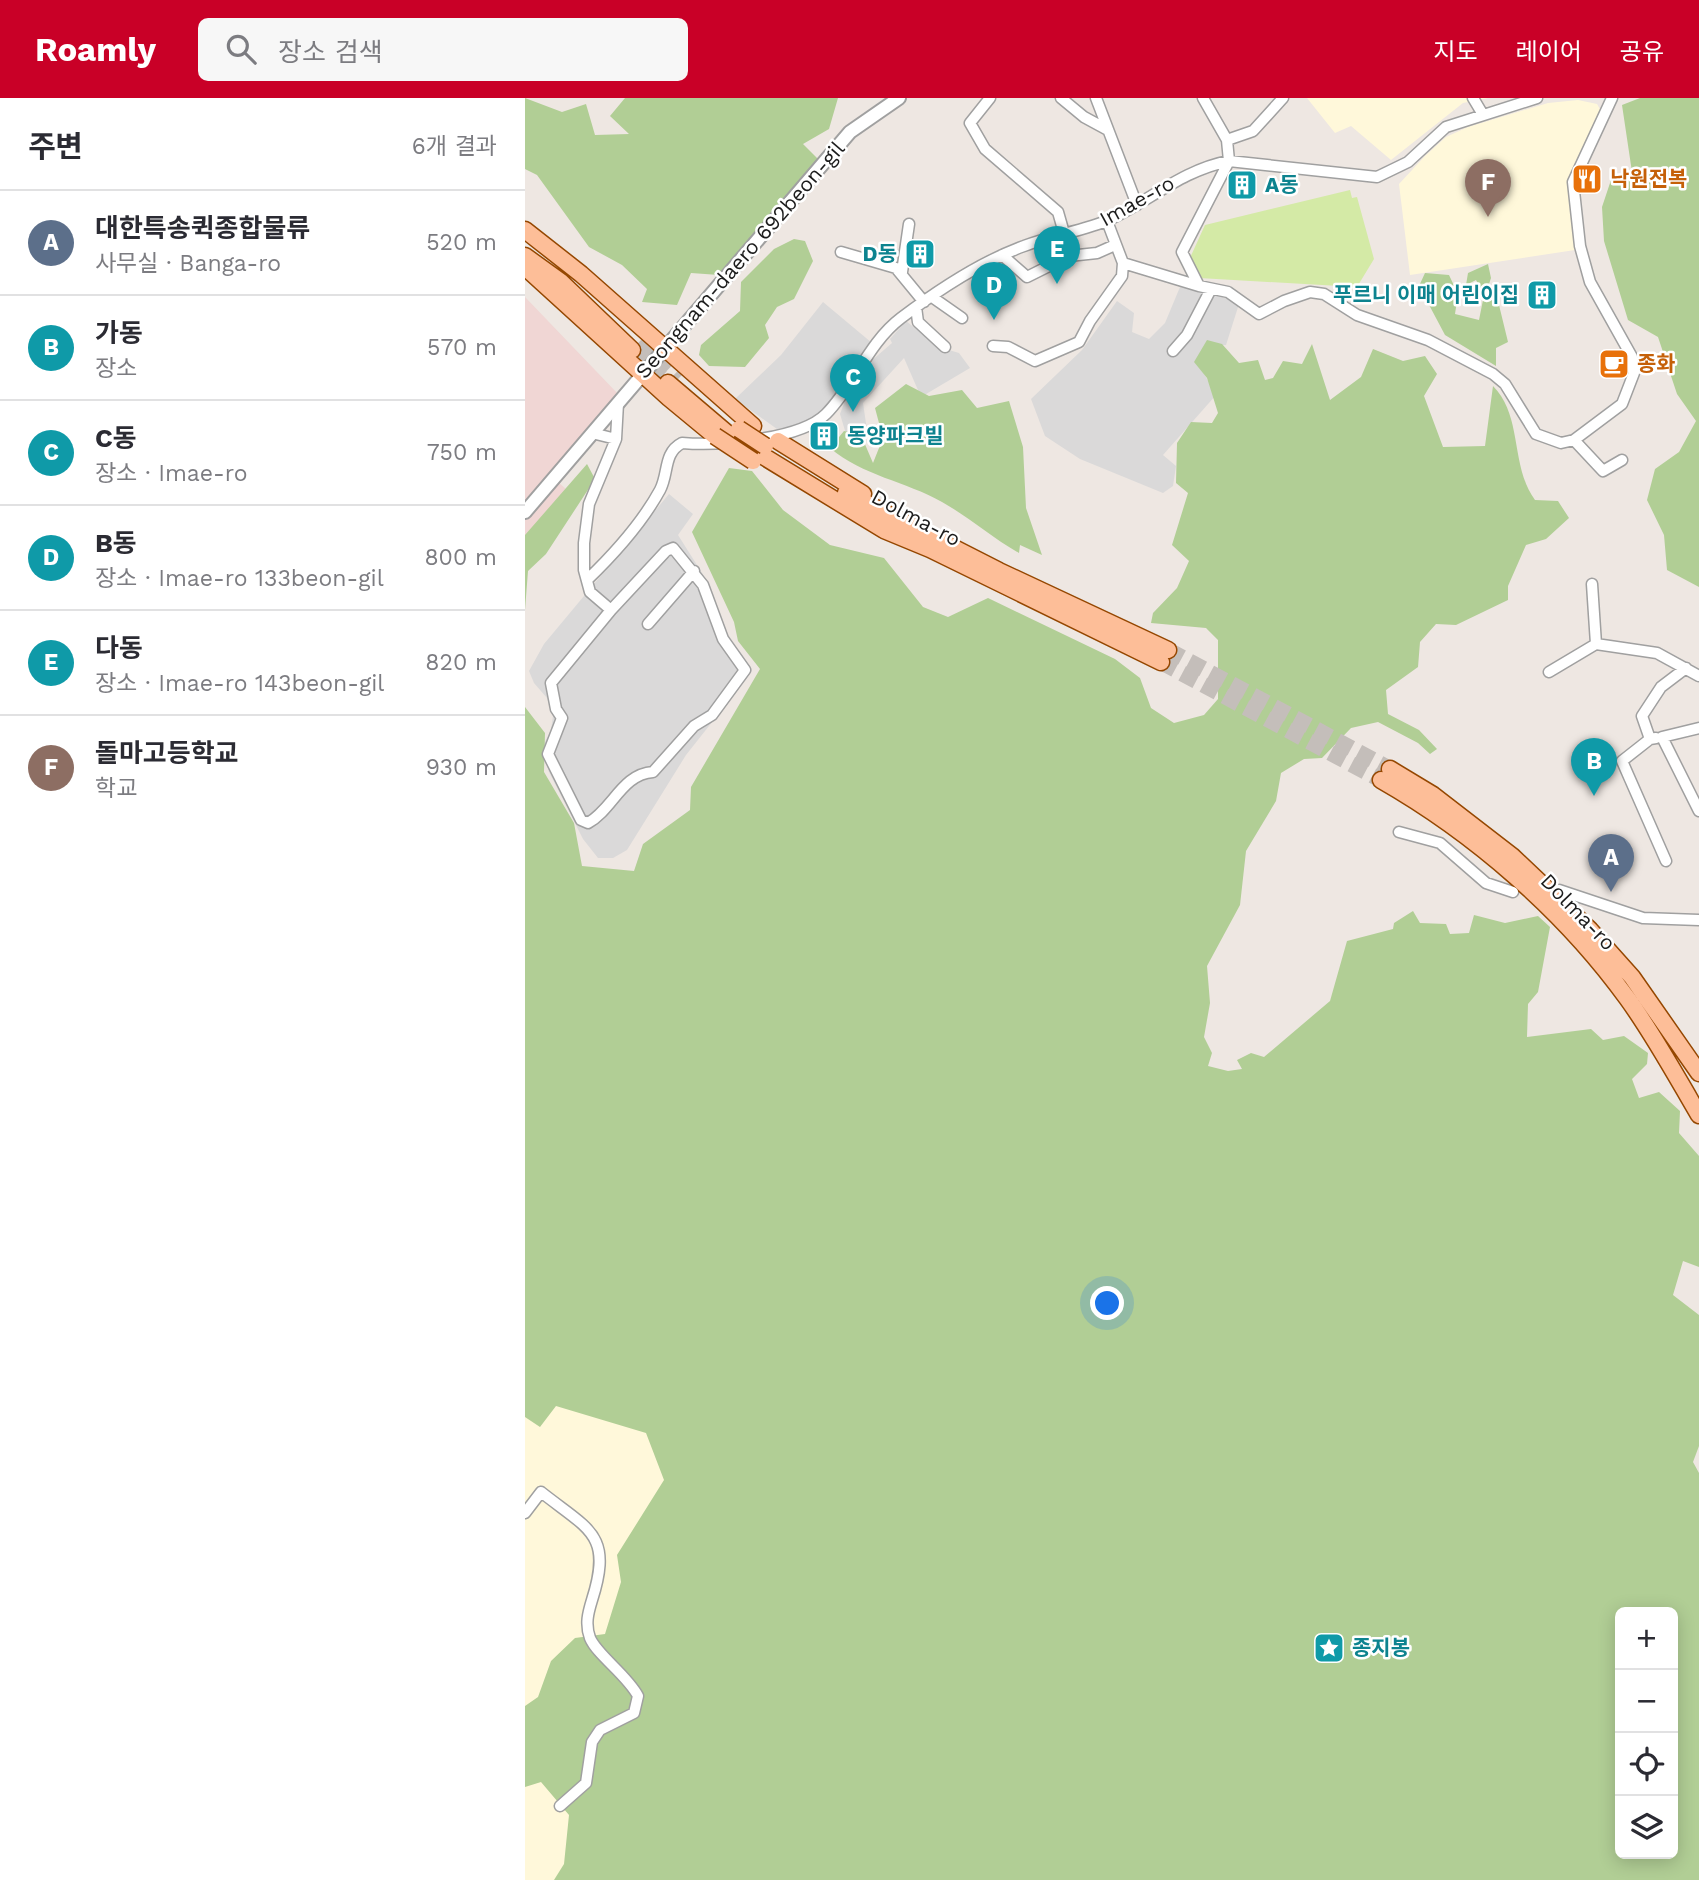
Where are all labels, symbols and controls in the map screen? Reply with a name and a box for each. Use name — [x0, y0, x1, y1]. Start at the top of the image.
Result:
search box — [198, 18, 688, 81]
text: Roamly — [35, 30, 156, 69]
icon: search — [222, 30, 260, 68]
text: 장소 검색 — [278, 37, 383, 67]
text: 지도 — [1433, 38, 1478, 66]
text: 레이어 — [1516, 38, 1582, 66]
text: 공유 — [1620, 38, 1664, 66]
text: 주변 — [28, 129, 83, 164]
text: 6개 결과 — [412, 133, 497, 160]
street label: Seongnam-daero 692beon-gil — [630, 136, 850, 383]
pin: F — [1465, 159, 1511, 217]
restaurant icon: 낙원전복 — [1570, 162, 1604, 196]
place label: 낙원전복 — [1610, 166, 1687, 191]
building icon: A동 — [1225, 168, 1259, 202]
street label: Imae-ro — [1095, 170, 1179, 231]
place label: A동 — [1265, 172, 1299, 197]
text: 대한특송퀵종합물류 — [95, 213, 310, 243]
pin: E — [1034, 226, 1080, 284]
text: A — [43, 229, 59, 256]
text: 520 m — [426, 229, 497, 256]
building icon: D동 — [903, 237, 937, 271]
place label: D동 — [863, 241, 897, 266]
text: 사무실 · Banga-ro — [95, 250, 281, 277]
pin: D — [971, 262, 1017, 320]
building icon: 푸르니 이매 어린이집 — [1525, 278, 1559, 312]
place label: 푸르니 이매 어린이집 — [1333, 282, 1519, 307]
text: 가동 — [95, 318, 143, 348]
text: B — [43, 334, 59, 361]
text: 570 m — [427, 334, 497, 361]
cafe icon: 종화 — [1597, 347, 1631, 381]
place label: 종화 — [1637, 351, 1676, 376]
pin: C — [830, 354, 876, 412]
text: 장소 — [95, 355, 137, 382]
building icon: 동양파크빌 — [807, 419, 841, 453]
text: C동 — [95, 423, 137, 453]
place label: 동양파크빌 — [847, 423, 944, 448]
text: C — [43, 439, 59, 466]
text: 750 m — [427, 439, 497, 466]
text: 장소 · Imae-ro — [95, 460, 248, 487]
street label: Dolma-ro — [867, 484, 965, 551]
text: B동 — [95, 528, 137, 558]
text: D — [43, 544, 59, 571]
text: 800 m — [424, 544, 497, 571]
text: 장소 · Imae-ro 133beon-gil — [95, 565, 384, 592]
text: 다동 — [95, 633, 143, 663]
text: E — [44, 649, 58, 676]
text: 820 m — [425, 649, 497, 676]
text: 장소 · Imae-ro 143beon-gil — [95, 670, 384, 697]
text: 돌마고등학교 — [95, 738, 239, 768]
pin: B — [1571, 738, 1617, 796]
text: F — [44, 754, 58, 781]
text: 930 m — [426, 754, 497, 781]
text: 학교 — [95, 775, 137, 802]
pin: A — [1588, 834, 1634, 892]
street label: Dolma-ro — [1536, 868, 1621, 955]
your location — [1090, 1286, 1124, 1320]
map controls — [1615, 1607, 1678, 1859]
button: + — [1615, 1607, 1678, 1670]
place icon: 종지봉 — [1312, 1631, 1346, 1665]
place label: 종지봉 — [1352, 1635, 1410, 1660]
button: − — [1615, 1670, 1678, 1733]
button: locate — [1615, 1733, 1678, 1796]
button: layers — [1615, 1796, 1678, 1859]

